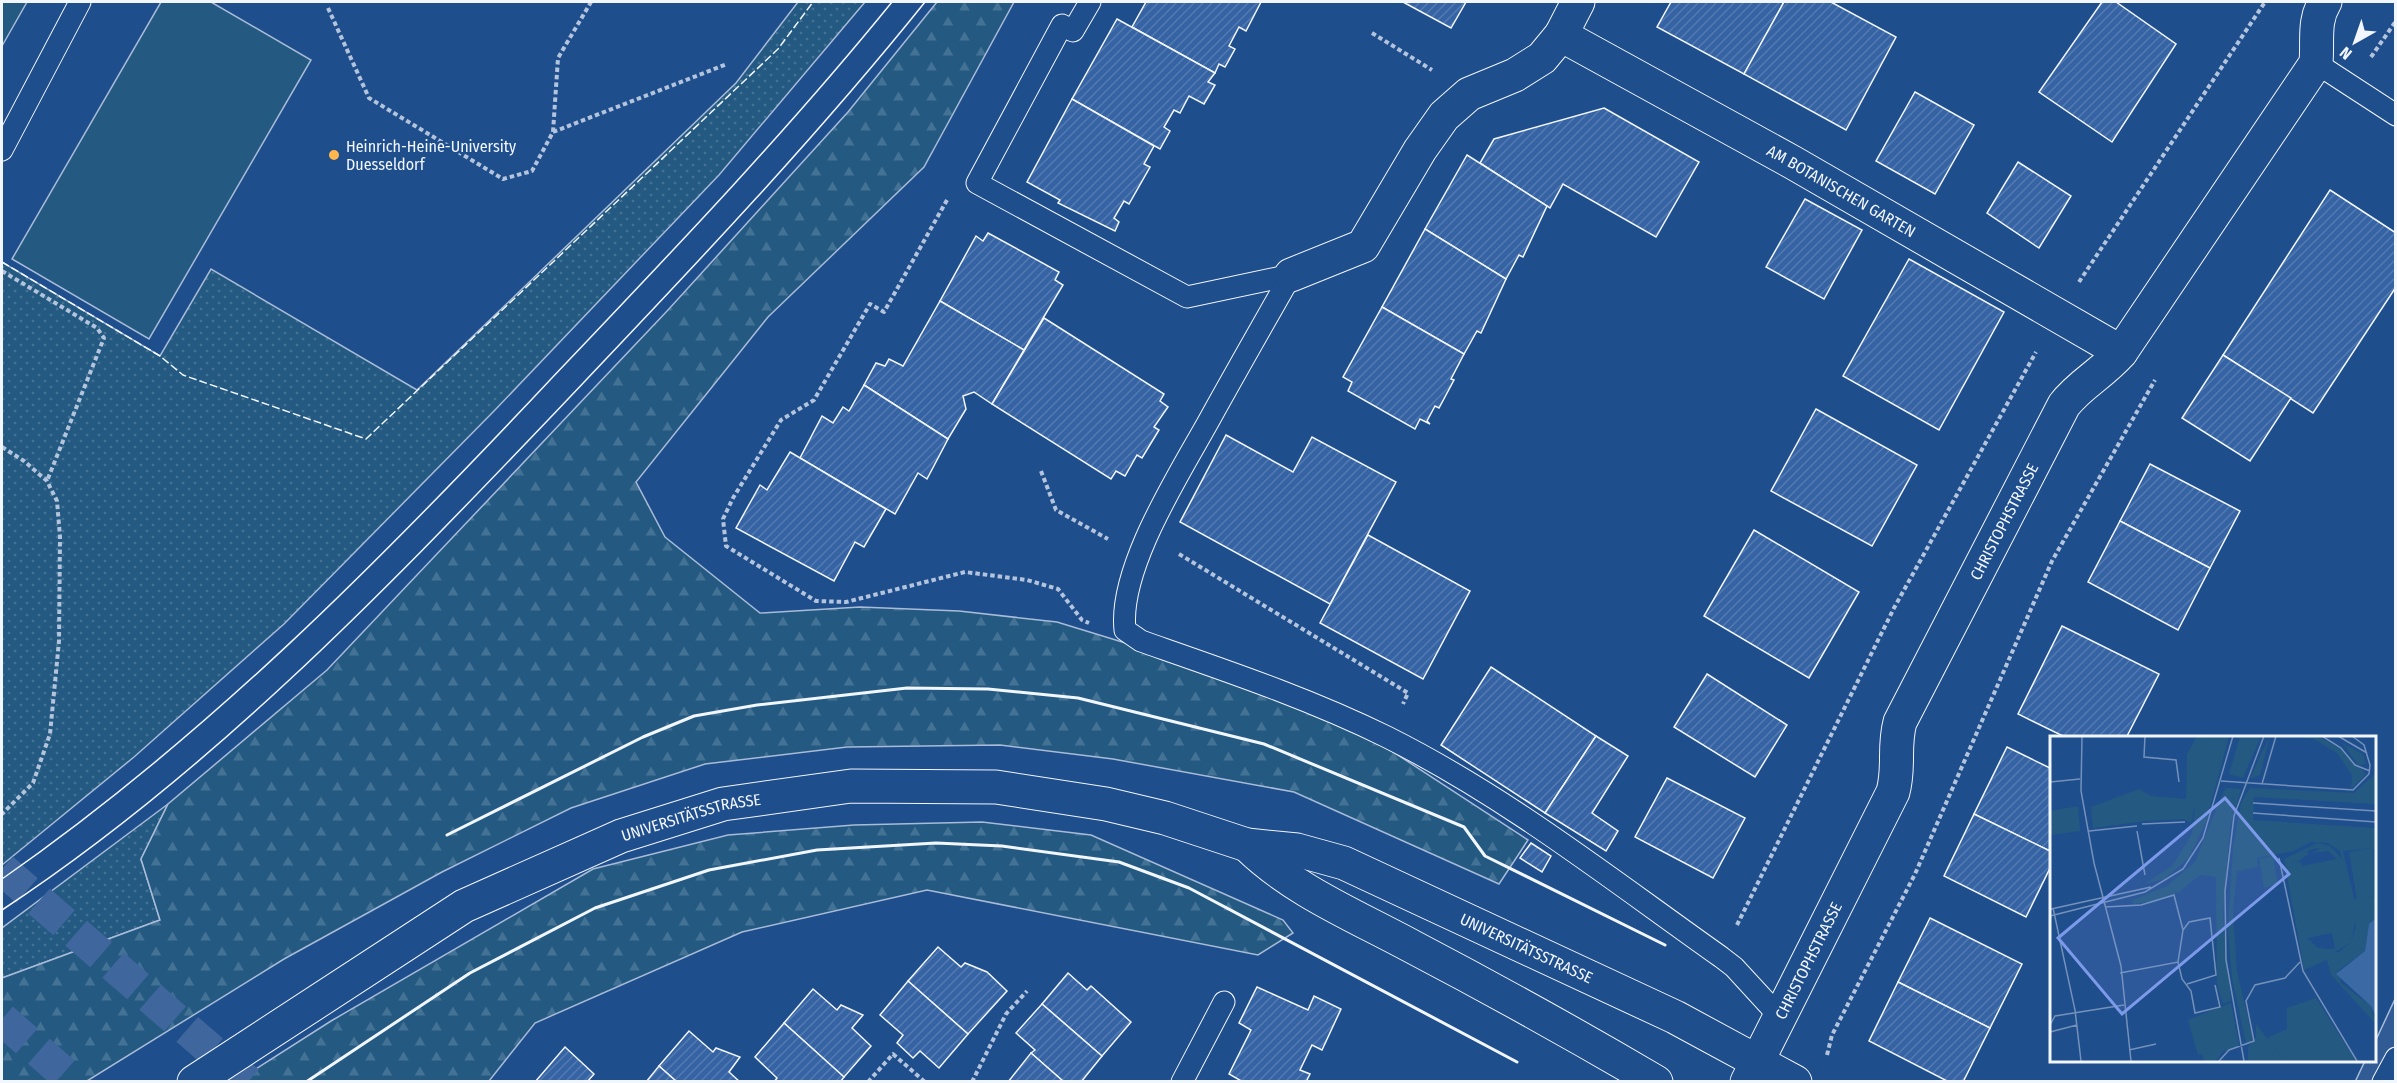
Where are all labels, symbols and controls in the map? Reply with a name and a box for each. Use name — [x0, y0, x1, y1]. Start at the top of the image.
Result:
north arrow — [2325, 12, 2385, 72]
text: N — [2336, 43, 2355, 63]
place label: Heinrich-Heine-University Duesseldorf — [346, 137, 517, 174]
street label: AM BOTANISCHEN GARTEN — [1764, 141, 1919, 241]
marker: Heinrich-Heine-University Duesseldorf — [327, 148, 341, 162]
street label: CHRISTOPHSTRASSE — [1966, 460, 2042, 583]
inset map — [2050, 736, 2376, 1062]
street label: UNIVERSITÄTSSTRASSE — [619, 790, 762, 845]
street label: CHRISTOPHSTRASSE — [1771, 899, 1846, 1023]
street label: UNIVERSITÄTSSTRASSE — [1457, 909, 1596, 987]

